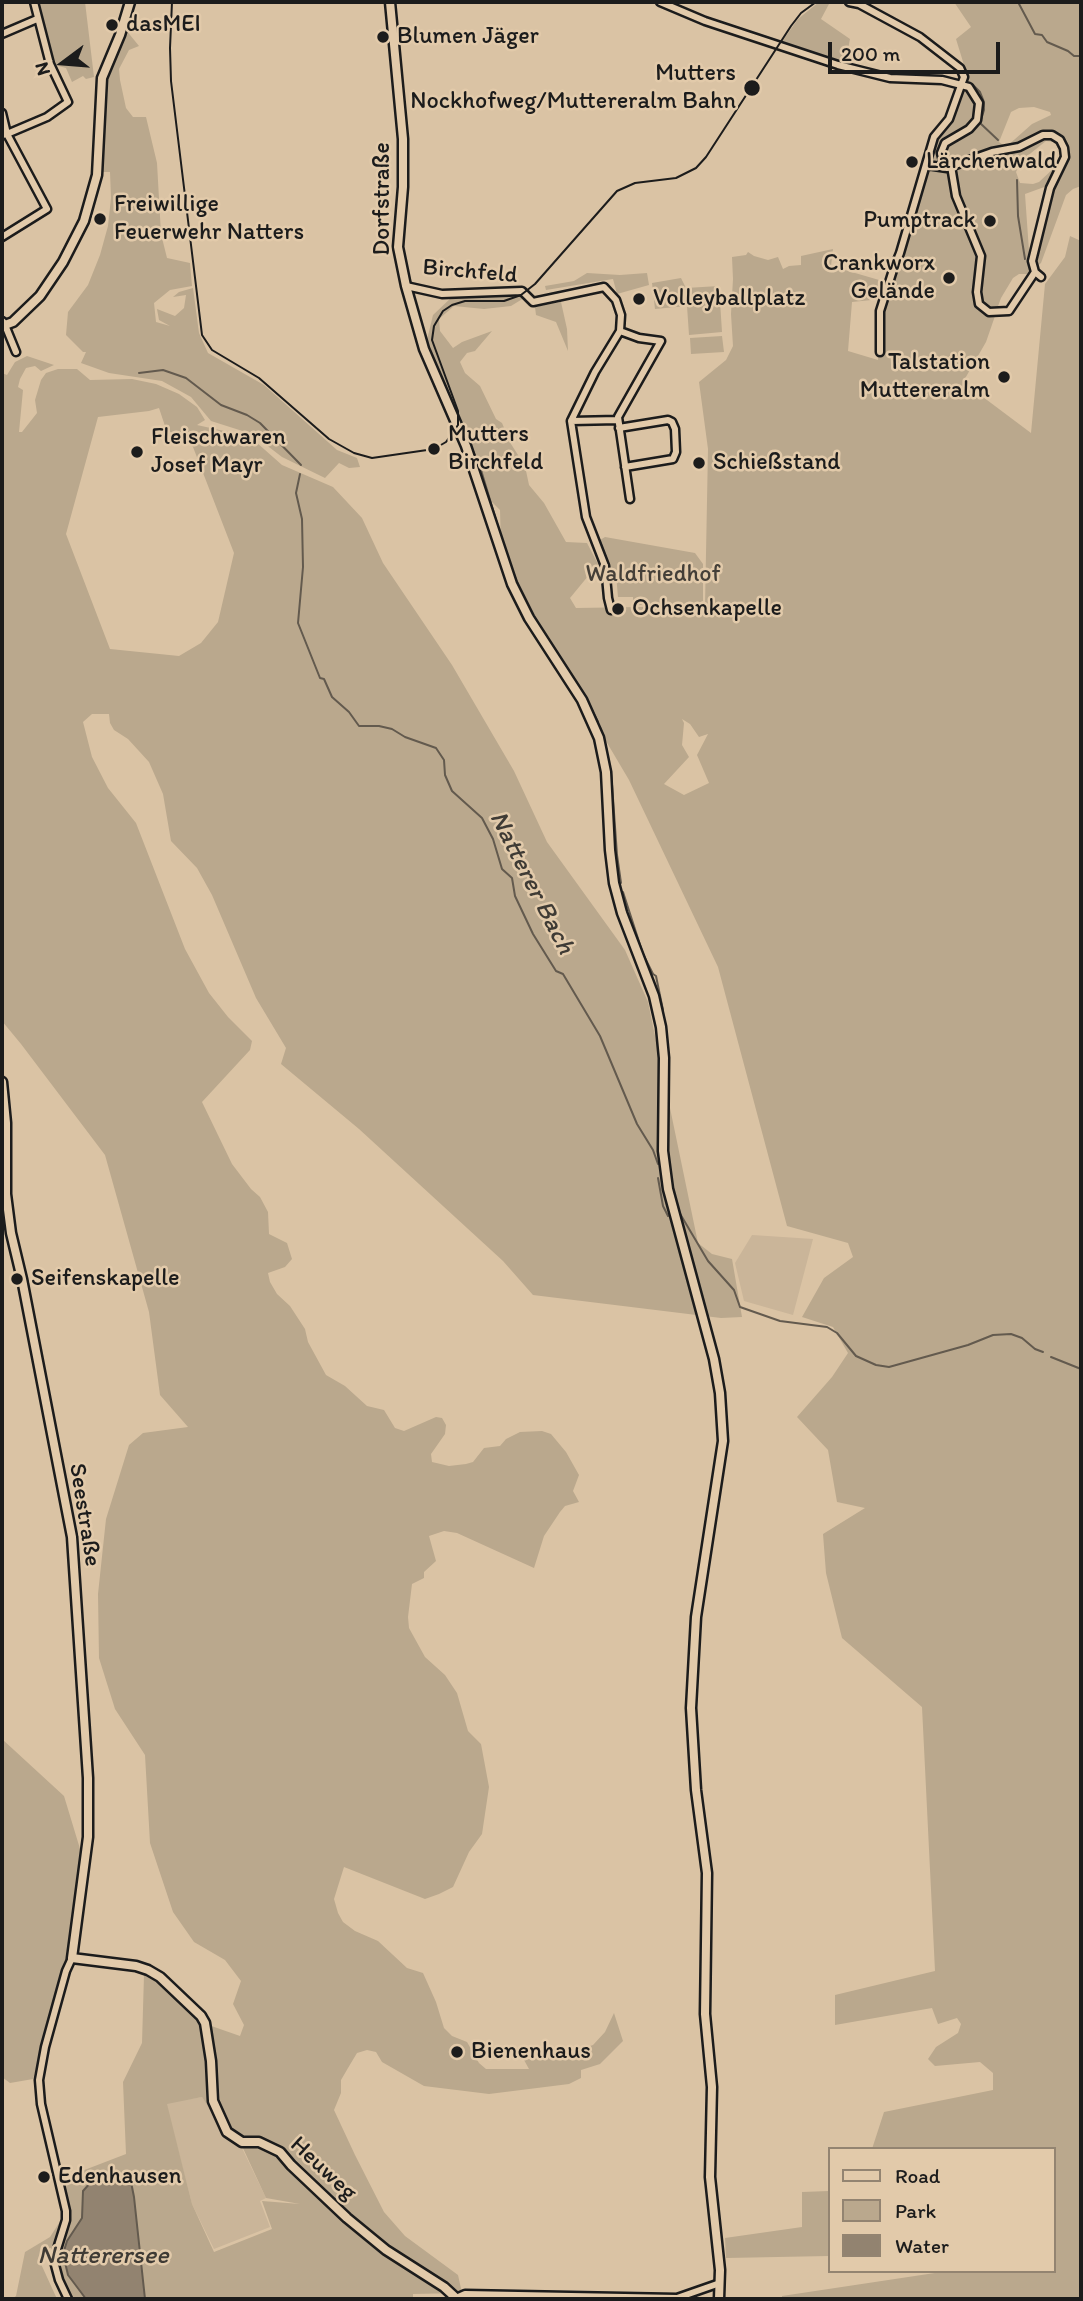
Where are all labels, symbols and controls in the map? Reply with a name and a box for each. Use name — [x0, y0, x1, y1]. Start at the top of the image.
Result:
place label: dasMEI — [126, 11, 201, 39]
marker: dasMEI — [104, 17, 120, 33]
place label: Blumen Jäger — [397, 23, 539, 51]
north arrow — [28, 28, 98, 98]
scale bar — [831, 28, 1002, 72]
marker: Blumen Jäger — [375, 29, 391, 45]
text: 200 m — [841, 41, 900, 66]
text: N — [30, 60, 55, 78]
place label: Mutters Nockhofweg/Muttereralm Bahn — [410, 60, 736, 116]
marker: Mutters Nockhofweg/Muttereralm Bahn — [742, 78, 762, 98]
street label: Dorfstraße — [369, 142, 397, 256]
place label: Lärchenwald — [926, 148, 1057, 176]
marker: Lärchenwald — [904, 154, 920, 170]
place label: Freiwillige Feuerwehr Natters — [114, 191, 304, 247]
place label: Pumptrack — [863, 207, 976, 235]
marker: Freiwillige Feuerwehr Natters — [92, 211, 108, 227]
marker: Pumptrack — [982, 213, 998, 229]
place label: Crankworx Gelände — [823, 250, 935, 306]
street label: Birchfeld — [421, 254, 519, 290]
marker: Crankworx Gelände — [941, 270, 957, 286]
place label: Volleyballplatz — [653, 285, 805, 313]
marker: Volleyballplatz — [631, 291, 647, 307]
place label: Talstation Muttereralm — [860, 349, 990, 405]
marker: Talstation Muttereralm — [996, 369, 1012, 385]
place label: Mutters Birchfeld — [448, 421, 543, 477]
place label: Fleischwaren Josef Mayr — [151, 424, 286, 480]
marker: Mutters Birchfeld — [426, 441, 442, 457]
marker: Fleischwaren Josef Mayr — [129, 444, 145, 460]
place label: Schießstand — [713, 449, 840, 477]
marker: Schießstand — [691, 455, 707, 471]
park label: Waldfriedhof — [586, 561, 720, 589]
place label: Ochsenkapelle — [632, 595, 782, 623]
marker: Ochsenkapelle — [610, 601, 626, 617]
water label: Natterer Bach — [482, 806, 580, 960]
place label: Seifenskapelle — [31, 1265, 180, 1293]
marker: Seifenskapelle — [9, 1271, 25, 1287]
street label: Seestraße — [62, 1461, 106, 1569]
place label: Bienenhaus — [471, 2038, 591, 2066]
marker: Bienenhaus — [449, 2044, 465, 2060]
street label: Heuweg — [283, 2131, 363, 2207]
legend — [828, 2147, 1055, 2273]
place label: Edenhausen — [58, 2163, 181, 2191]
text: Road — [895, 2163, 940, 2188]
marker: Edenhausen — [36, 2169, 52, 2185]
text: Park — [895, 2198, 936, 2223]
text: Water — [895, 2233, 949, 2258]
water label: Natterersee — [37, 2240, 169, 2272]

